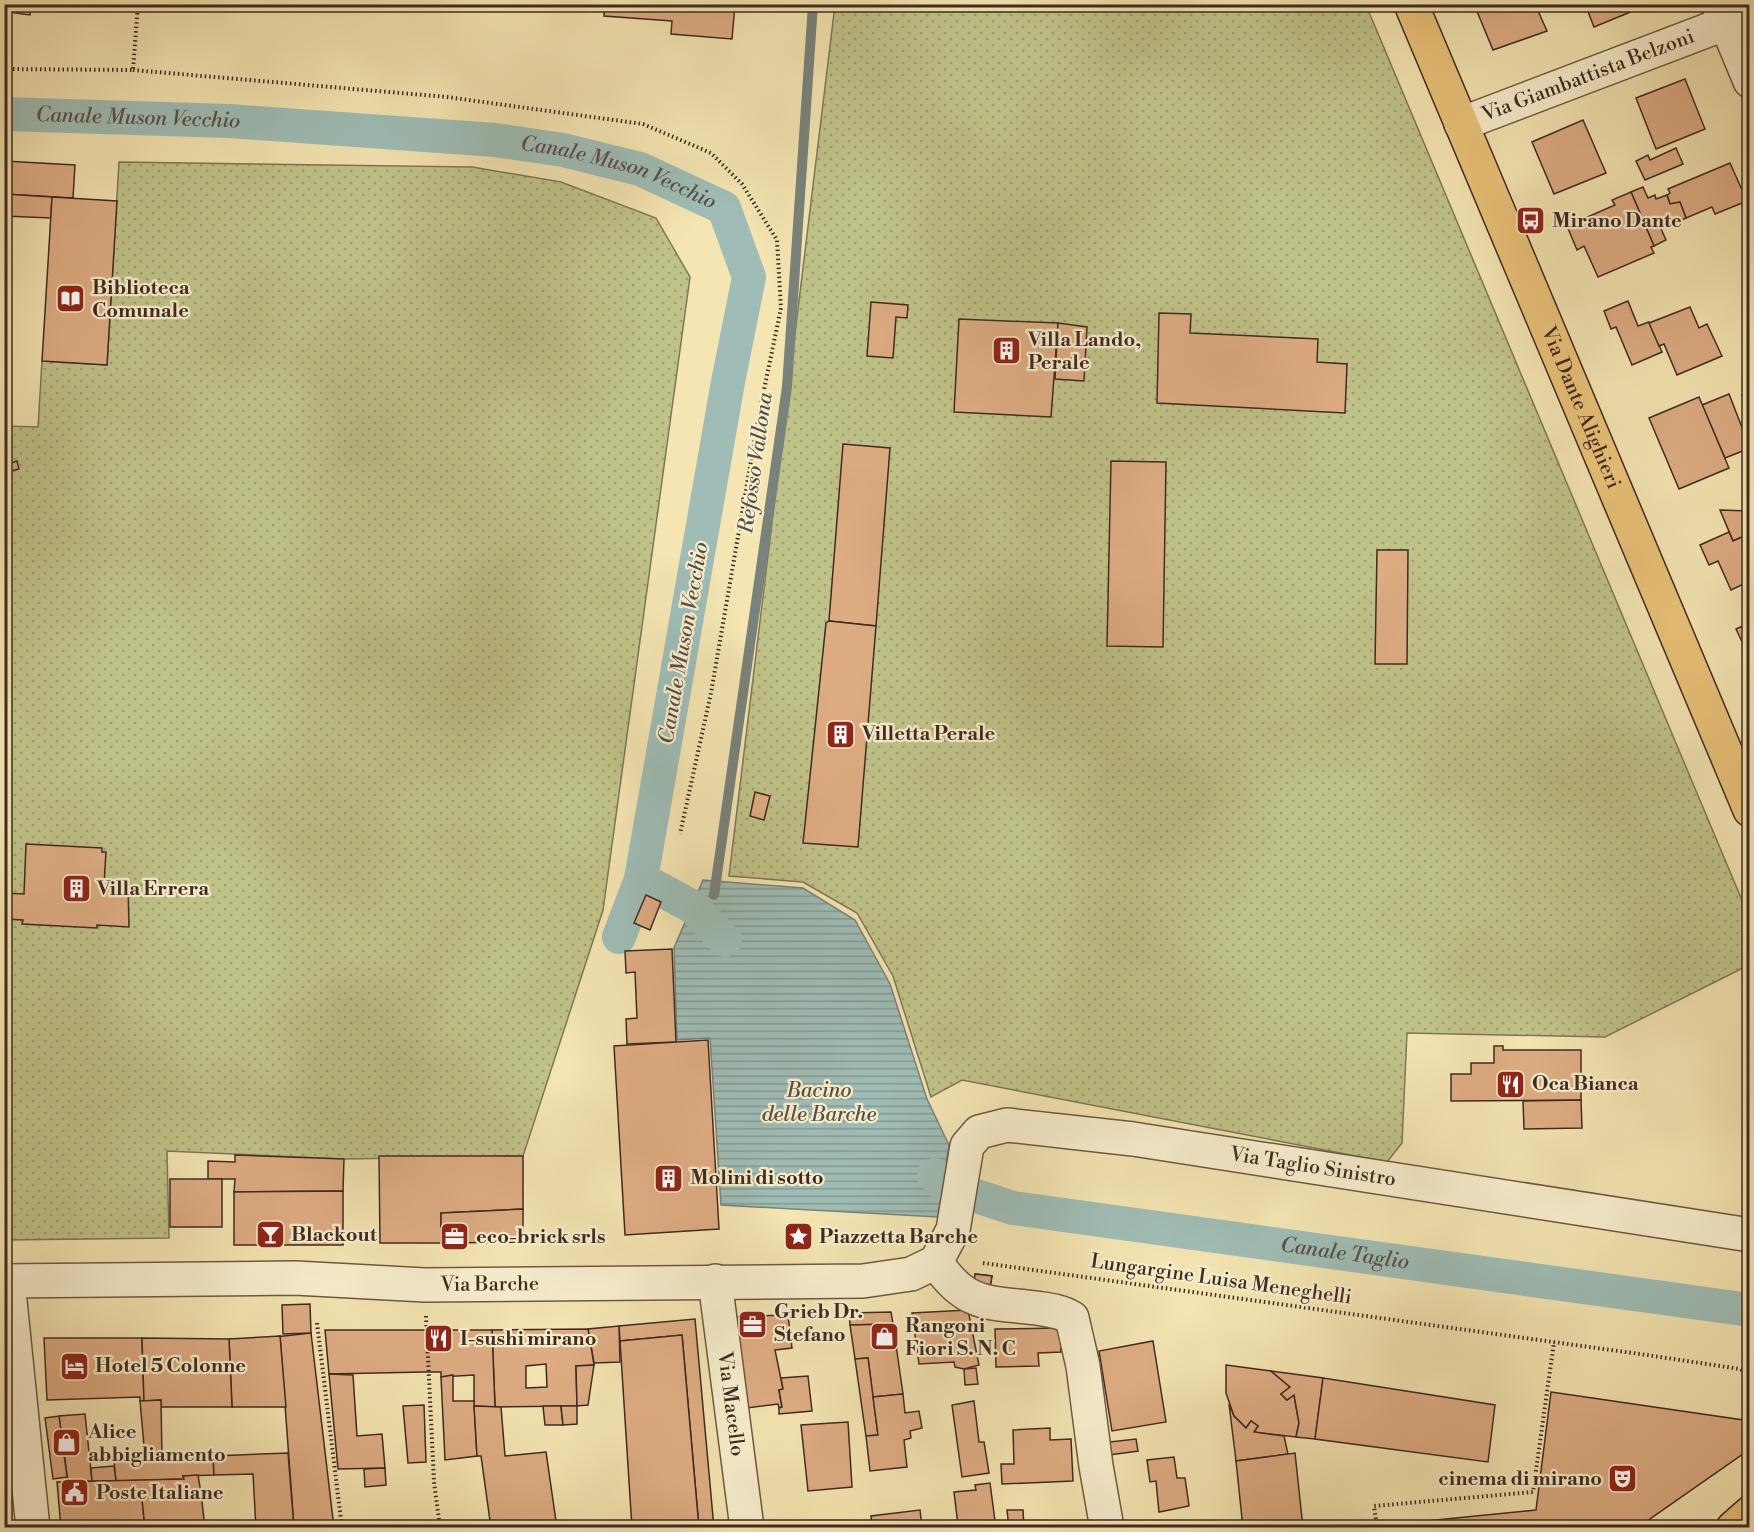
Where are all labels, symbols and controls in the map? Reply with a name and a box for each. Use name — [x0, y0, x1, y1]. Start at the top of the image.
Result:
street label: Via Giambattista Belzoni — [1477, 24, 1698, 128]
water label: Canale Muson Vecchio — [35, 102, 241, 135]
water label: Canale Muson Vecchio — [519, 131, 720, 216]
bus stop icon: Mirano Dante — [1515, 205, 1547, 237]
place label: Mirano Dante — [1552, 209, 1682, 234]
place label: Biblioteca Comunale — [92, 276, 190, 324]
library icon: Biblioteca Comunale — [55, 283, 87, 315]
street label: Via Dante Alighieri — [1535, 322, 1626, 493]
place label: Villa Lando, Perale — [1027, 328, 1141, 376]
building icon: Villa Lando, Perale — [991, 335, 1023, 367]
water label: Refosso Vallona — [733, 390, 779, 536]
water label: Canale Muson Vecchio — [653, 540, 715, 746]
building icon: Villetta Perale — [825, 718, 857, 750]
place label: Villetta Perale — [861, 722, 996, 747]
building icon: Villa Errera — [60, 873, 92, 905]
place label: Villa Errera — [96, 877, 209, 902]
restaurant icon: Oca Bianca — [1495, 1068, 1527, 1100]
place label: Oca Bianca — [1532, 1072, 1639, 1097]
water label: Bacino delle Barche — [762, 1078, 876, 1128]
street label: Via Taglio Sinistro — [1227, 1142, 1398, 1192]
building icon: Molini di sotto — [653, 1162, 685, 1194]
place label: Molini di sotto — [690, 1166, 824, 1191]
bar icon: Blackout — [254, 1219, 286, 1251]
office icon: eco-brick srls — [439, 1221, 471, 1253]
place icon: Piazzetta Barche — [782, 1221, 814, 1253]
place label: Blackout — [291, 1223, 378, 1248]
place label: eco-brick srls — [476, 1225, 606, 1250]
place label: Piazzetta Barche — [819, 1225, 978, 1250]
water label: Canale Taglio — [1279, 1232, 1411, 1276]
street label: Lungargine Luisa Meneghelli — [1089, 1249, 1354, 1311]
street label: Via Barche — [439, 1271, 539, 1297]
place label: Grieb Dr. Stefano — [774, 1300, 863, 1348]
office icon: Grieb Dr. Stefano — [737, 1308, 769, 1340]
place label: Rangoni Fiori S. N. C — [905, 1314, 1016, 1362]
shop icon: Rangoni Fiori S. N. C — [868, 1321, 900, 1353]
restaurant icon: I-sushi mirano — [423, 1323, 455, 1355]
place label: I-sushi mirano — [460, 1327, 596, 1352]
street label: Via Macello — [712, 1349, 750, 1458]
hotel icon: Hotel 5 Colonne — [58, 1350, 90, 1382]
place label: Hotel 5 Colonne — [95, 1354, 246, 1379]
place label: Alice abbigliamento — [87, 1420, 226, 1468]
shop icon: Alice abbigliamento — [51, 1427, 83, 1459]
theatre icon: cinema di mirano — [1607, 1463, 1639, 1495]
place label: cinema di mirano — [1438, 1467, 1602, 1492]
public building icon: Poste Italiane — [59, 1477, 91, 1509]
place label: Poste Italiane — [96, 1481, 224, 1506]

